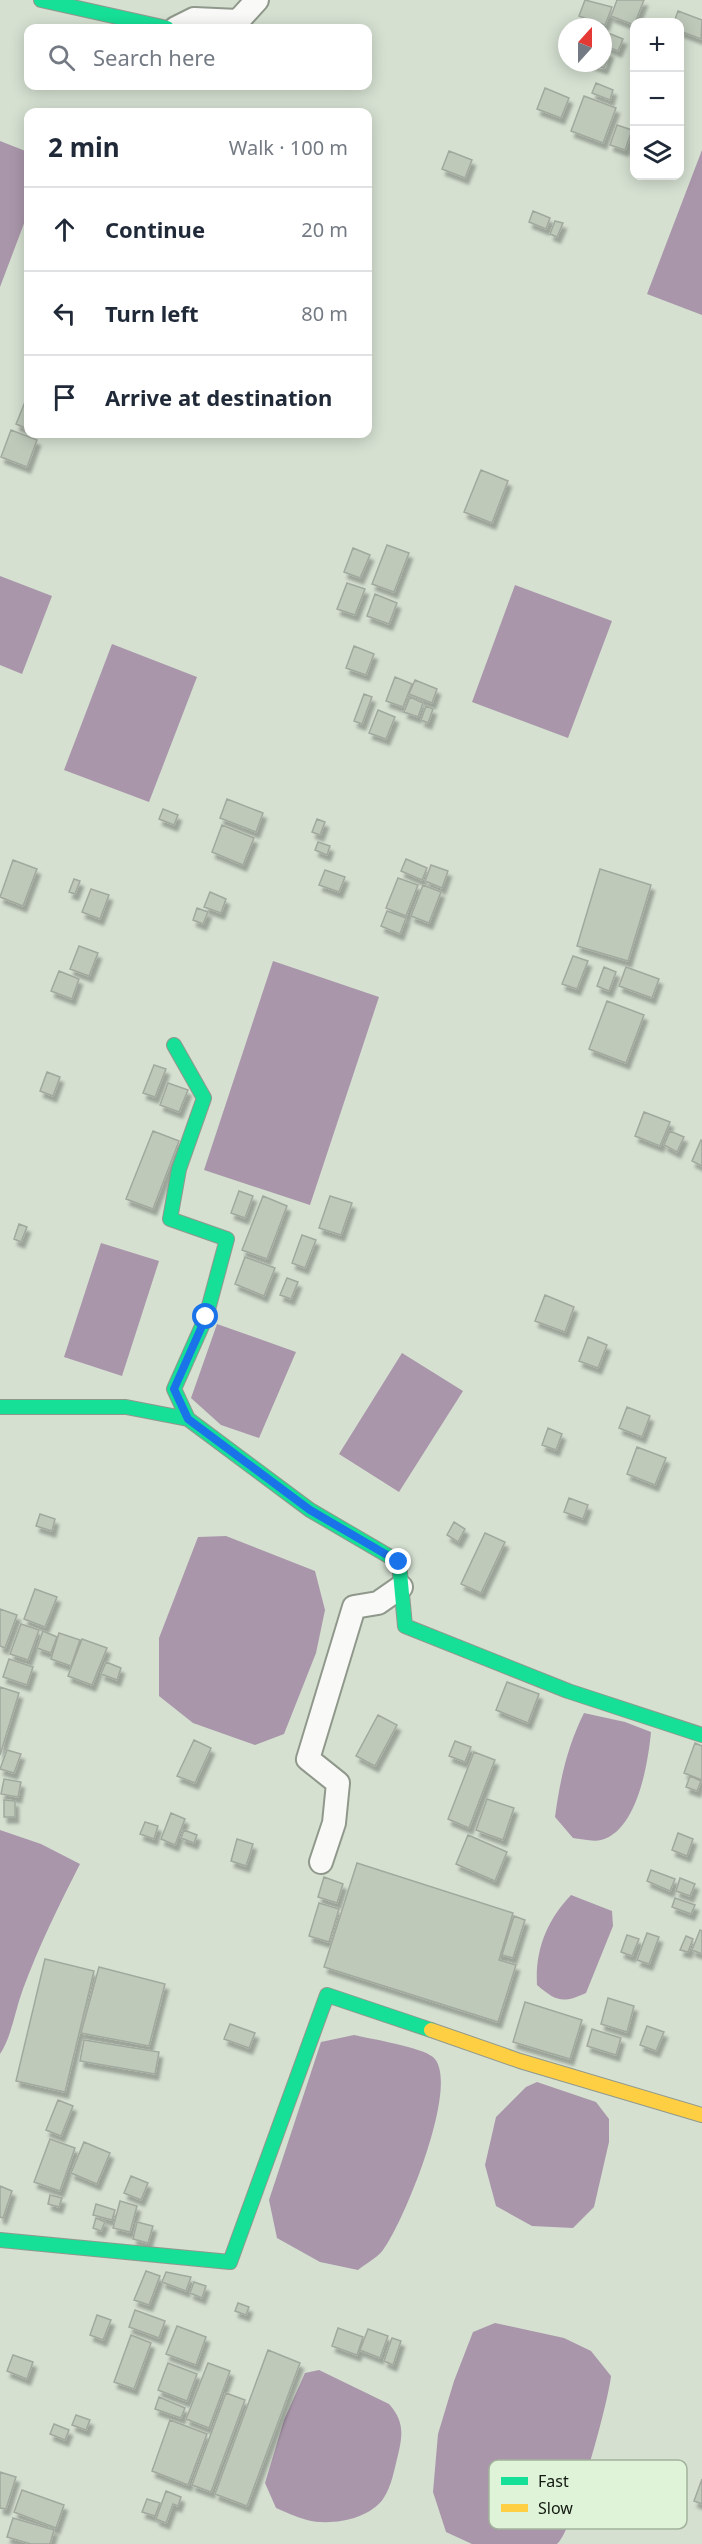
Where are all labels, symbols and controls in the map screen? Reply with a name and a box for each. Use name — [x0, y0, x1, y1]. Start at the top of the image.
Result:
north arrow — [558, 18, 612, 72]
map controls — [630, 18, 684, 180]
button: + — [630, 18, 684, 72]
search box — [24, 24, 372, 90]
icon: search — [45, 41, 78, 74]
text: Search here — [93, 42, 215, 72]
button: − — [630, 72, 684, 126]
button: layers — [630, 126, 684, 180]
text: 2 min — [48, 129, 120, 165]
text: Walk · 100 m — [229, 134, 348, 161]
icon: ahead — [48, 213, 81, 246]
text: Continue — [105, 214, 205, 244]
text: 20 m — [301, 216, 348, 243]
icon: left — [48, 297, 81, 330]
text: Turn left — [105, 298, 199, 328]
text: 80 m — [301, 300, 348, 327]
icon: arrive — [48, 381, 81, 414]
text: Arrive at destination — [105, 382, 332, 412]
route start — [192, 1303, 218, 1329]
route end — [385, 1548, 411, 1574]
legend — [489, 2460, 687, 2529]
text: Fast — [538, 2470, 569, 2492]
text: Slow — [538, 2497, 573, 2519]

